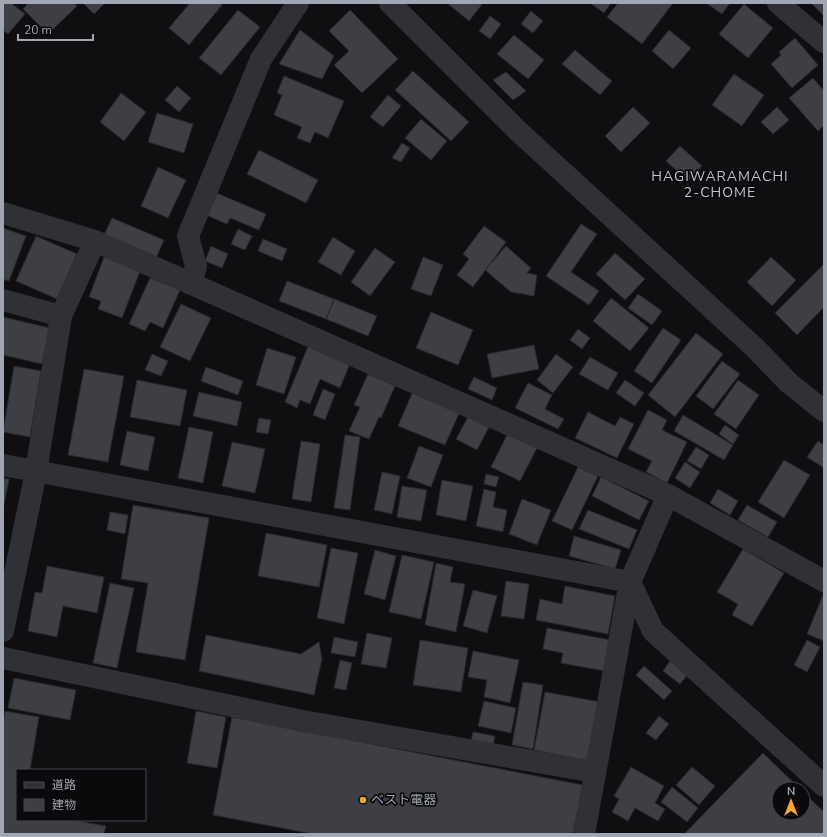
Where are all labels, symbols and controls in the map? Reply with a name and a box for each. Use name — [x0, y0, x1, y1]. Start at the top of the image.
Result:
scale bar — [18, 16, 93, 42]
text: 20 m — [24, 22, 52, 38]
district label: HAGIWARAMACHI 2-CHOME — [651, 167, 789, 202]
legend — [16, 769, 146, 821]
text: 道路 — [52, 777, 76, 793]
north arrow — [771, 781, 811, 821]
text: N — [787, 784, 795, 799]
place label: ベスト電器 — [371, 791, 436, 809]
marker: ベスト電器 — [358, 795, 368, 805]
text: 建物 — [52, 797, 76, 813]

